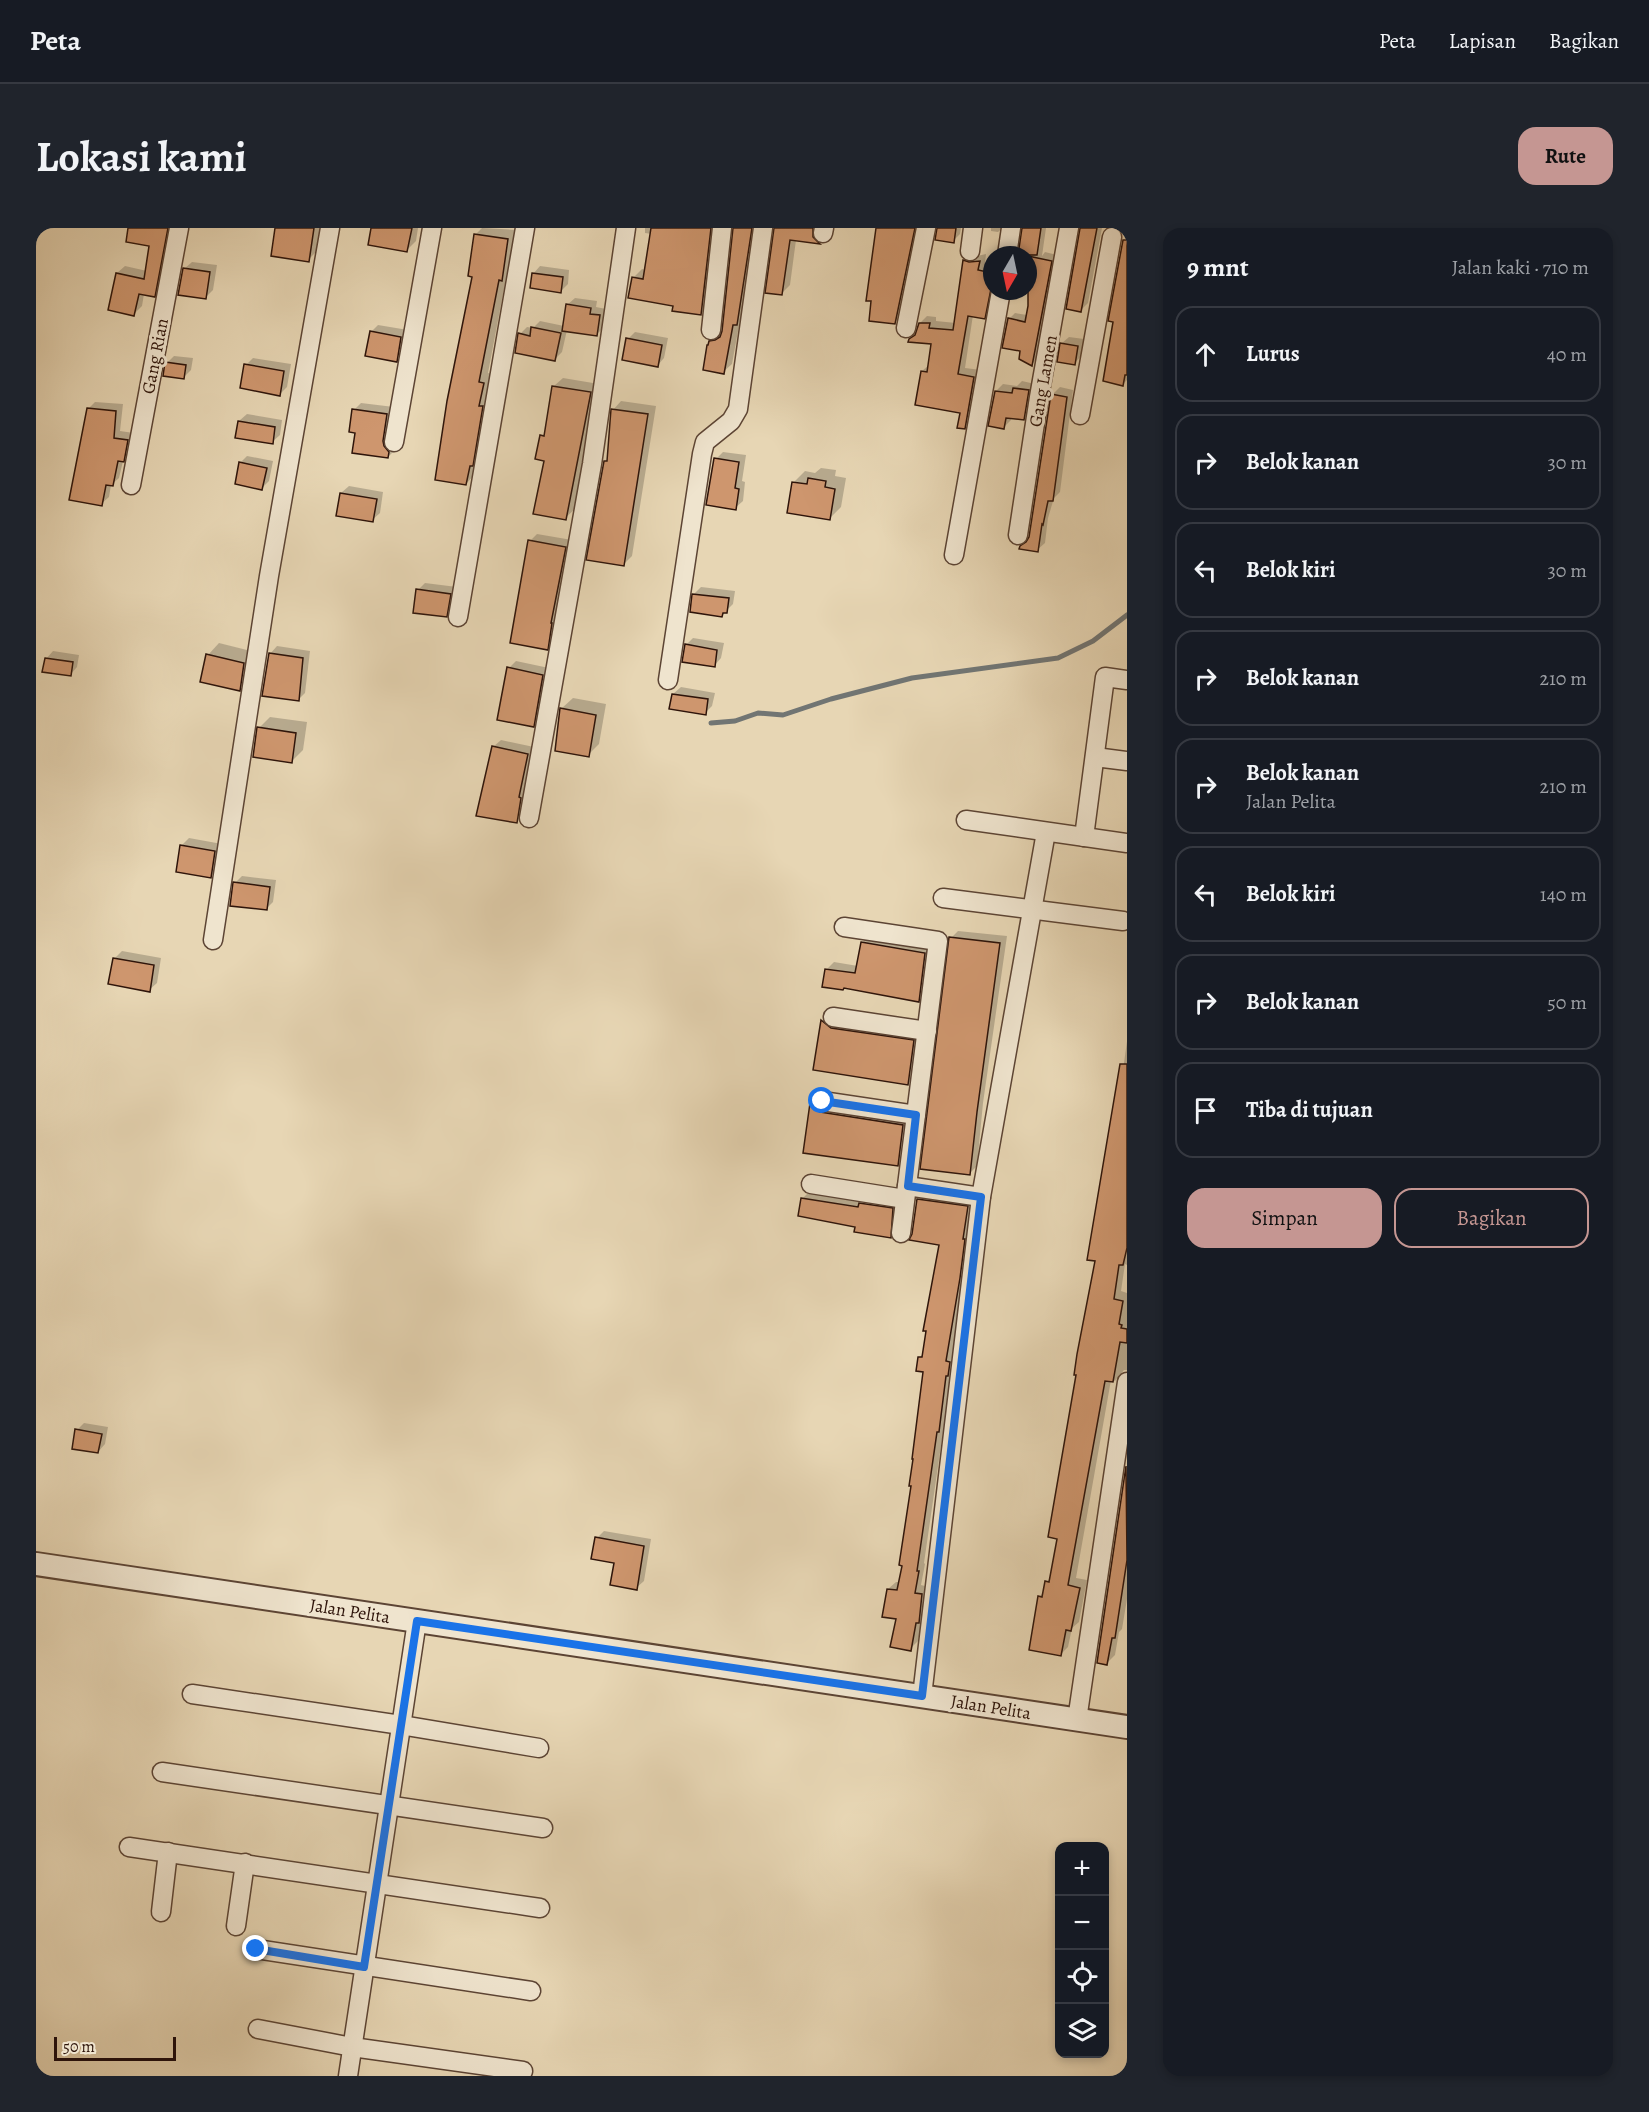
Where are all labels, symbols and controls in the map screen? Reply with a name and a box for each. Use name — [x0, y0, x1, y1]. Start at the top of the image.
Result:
text: Peta — [30, 22, 81, 60]
text: Peta — [1379, 27, 1416, 55]
text: Lapisan — [1449, 27, 1516, 55]
text: Bagikan — [1549, 27, 1619, 55]
button: Rute — [1518, 127, 1613, 185]
text: Lokasi kami — [36, 128, 247, 185]
north arrow — [983, 246, 1037, 300]
text: 9 mnt — [1187, 250, 1249, 285]
text: Jalan kaki · 710 m — [1452, 254, 1589, 281]
street label: Gang Rian — [136, 316, 174, 396]
street label: Gang Lamen — [1023, 333, 1063, 429]
icon: ahead — [1189, 338, 1222, 371]
text: Lurus — [1246, 339, 1300, 369]
text: 40 m — [1547, 341, 1587, 368]
icon: right — [1189, 446, 1222, 479]
text: Belok kanan — [1246, 447, 1359, 477]
text: 30 m — [1547, 449, 1587, 476]
icon: left — [1189, 554, 1222, 587]
text: Belok kiri — [1246, 555, 1335, 585]
text: 30 m — [1547, 557, 1587, 584]
icon: right — [1189, 662, 1222, 695]
text: Belok kanan — [1246, 663, 1359, 693]
text: 210 m — [1539, 665, 1587, 692]
text: Belok kanan — [1246, 758, 1359, 788]
icon: right — [1189, 770, 1222, 803]
text: 210 m — [1539, 773, 1587, 800]
text: Jalan Pelita — [1246, 788, 1336, 815]
icon: left — [1189, 878, 1222, 911]
text: Belok kiri — [1246, 879, 1335, 909]
text: 140 m — [1540, 881, 1587, 908]
icon: right — [1189, 986, 1222, 1019]
text: Belok kanan — [1246, 987, 1359, 1017]
text: 50 m — [1547, 989, 1587, 1016]
route start — [808, 1087, 834, 1113]
icon: arrive — [1189, 1094, 1222, 1127]
text: Tiba di tujuan — [1246, 1095, 1373, 1125]
button: Simpan — [1187, 1188, 1382, 1248]
button: Bagikan — [1394, 1188, 1589, 1248]
street label: Jalan Pelita — [308, 1593, 392, 1629]
street label: Jalan Pelita — [949, 1689, 1033, 1725]
map controls — [1055, 1842, 1109, 2058]
button: + — [1055, 1842, 1109, 1896]
button: − — [1055, 1896, 1109, 1950]
route end — [242, 1935, 268, 1961]
button: locate — [1055, 1950, 1109, 2004]
button: layers — [1055, 2004, 1109, 2058]
scale bar — [54, 2034, 176, 2062]
text: 50 m — [63, 2036, 95, 2058]

